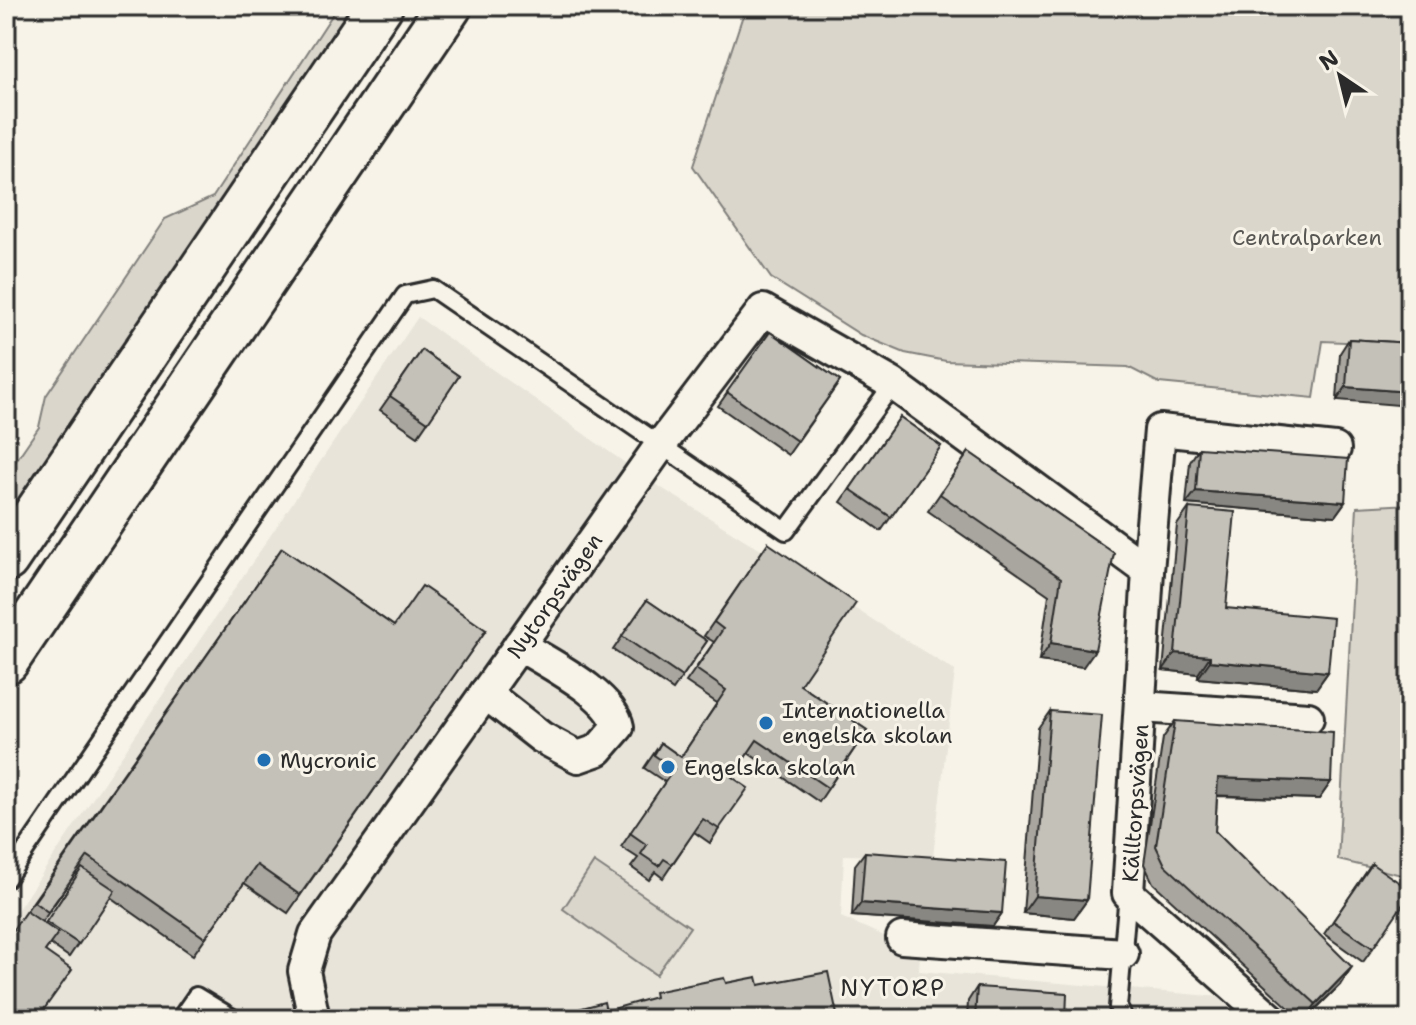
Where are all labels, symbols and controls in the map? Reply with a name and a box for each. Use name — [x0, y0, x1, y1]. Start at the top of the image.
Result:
north arrow — [1300, 36, 1380, 116]
text: N — [1313, 43, 1344, 77]
park label: Centralparken — [1232, 223, 1382, 252]
street label: Nytorpsvägen — [500, 527, 609, 665]
place label: Internationella engelska skolan — [782, 696, 953, 750]
marker: Internationella engelska skolan — [757, 714, 775, 732]
street label: Källtorpsvägen — [1116, 723, 1155, 883]
place label: Mycronic — [280, 746, 377, 775]
marker: Mycronic — [255, 751, 273, 769]
place label: Engelska skolan — [684, 753, 856, 782]
marker: Engelska skolan — [659, 758, 677, 776]
district label: NYTORP — [840, 972, 946, 1004]

